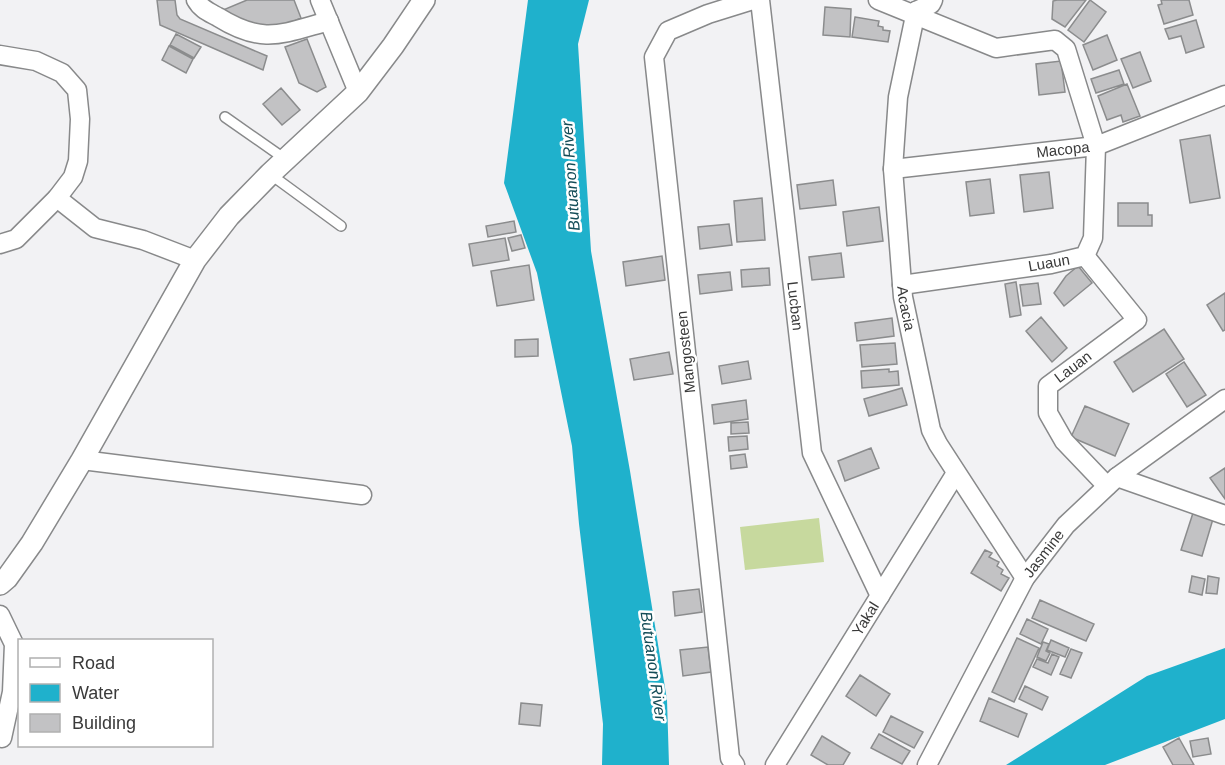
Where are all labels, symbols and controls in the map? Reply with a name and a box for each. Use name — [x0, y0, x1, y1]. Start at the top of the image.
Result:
water label: Butuanon River — [558, 120, 583, 232]
street label: Macopa — [1035, 138, 1091, 161]
street label: Luaun — [1027, 251, 1071, 275]
street label: Lucban — [784, 281, 807, 331]
street label: Acacia — [894, 285, 919, 333]
street label: Mangosteen — [673, 310, 698, 394]
street label: Lauan — [1051, 347, 1094, 386]
street label: Jasmine — [1020, 526, 1067, 581]
street label: Yakal — [848, 599, 882, 639]
water label: Butuanon River — [637, 610, 670, 723]
legend — [18, 639, 213, 747]
text: Road — [72, 653, 115, 673]
text: Water — [72, 683, 119, 703]
text: Building — [72, 713, 136, 733]

